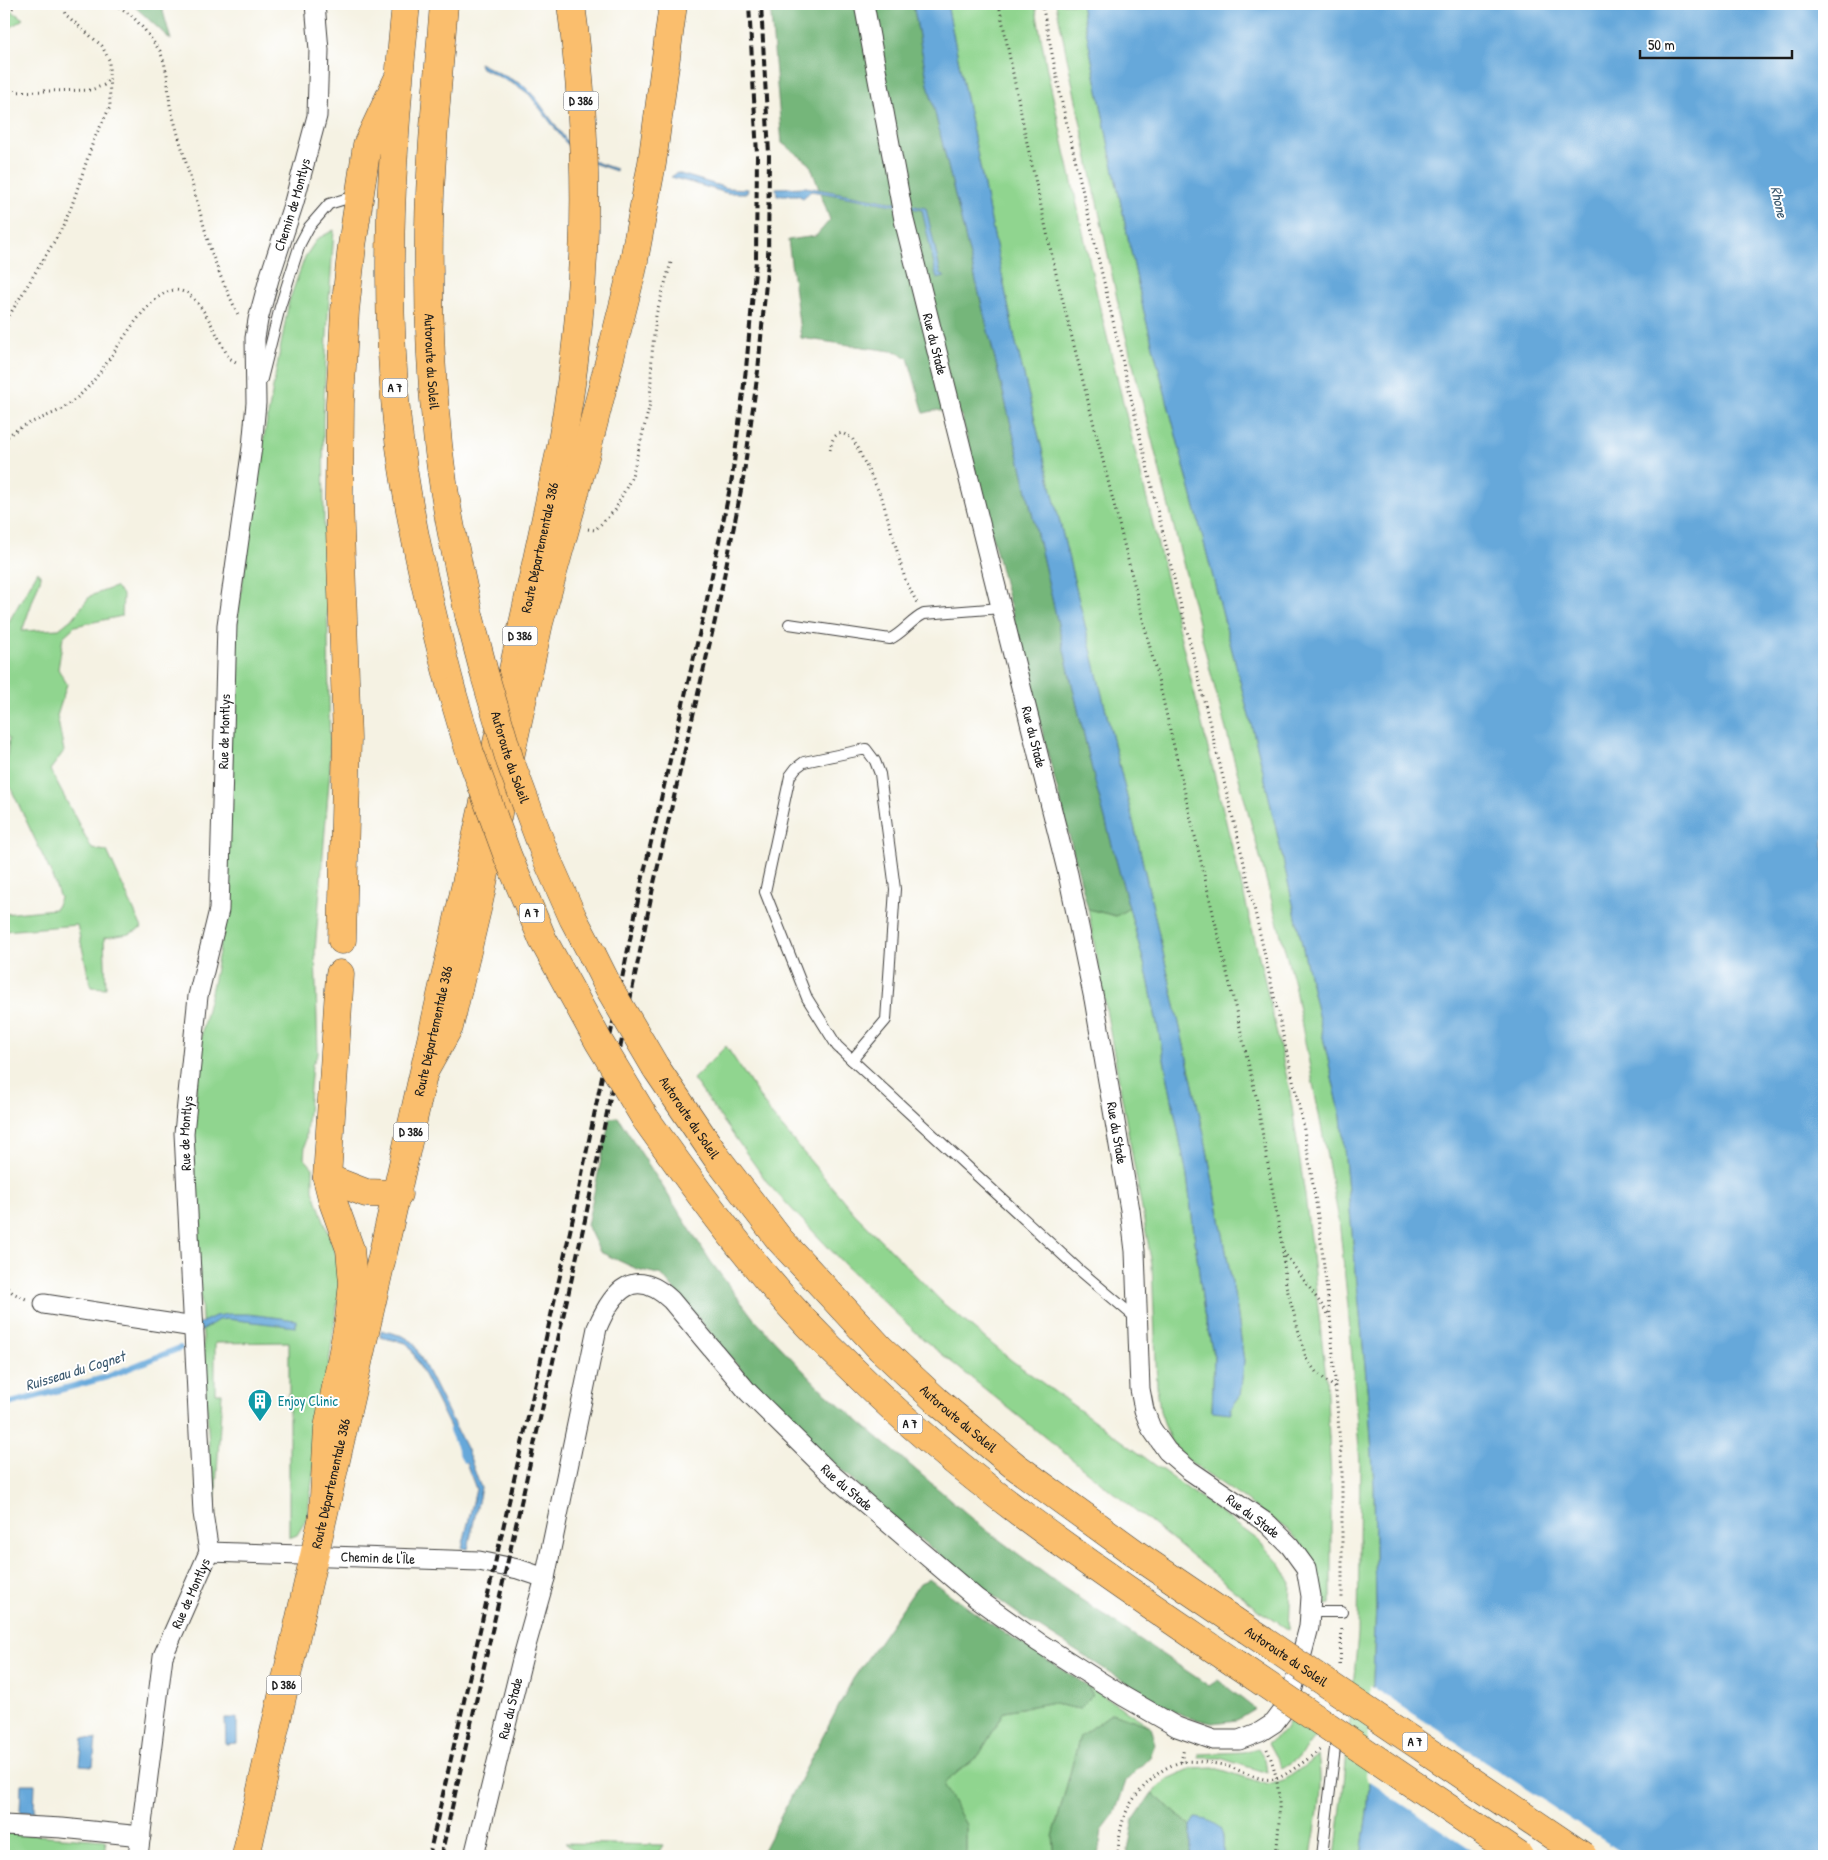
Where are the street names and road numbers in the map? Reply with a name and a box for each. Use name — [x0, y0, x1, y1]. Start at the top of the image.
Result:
road number: D 386 — [564, 92, 598, 110]
street label: Chemin de Montlys — [269, 156, 314, 253]
street label: Rue du Stade — [919, 311, 952, 377]
street label: Autoroute du Soleil — [420, 313, 445, 410]
road number: A 7 — [382, 378, 408, 398]
street label: Route Départementale 386 — [516, 480, 562, 614]
road number: D 386 — [502, 626, 538, 646]
street label: Rue de Montlys — [213, 694, 235, 769]
street label: Rue du Stade — [1018, 704, 1051, 770]
street label: Autoroute du Soleil — [487, 709, 535, 806]
road number: A 7 — [520, 904, 544, 922]
street label: Route Départementale 386 — [409, 963, 456, 1098]
street label: Autoroute du Soleil — [655, 1072, 725, 1163]
street label: Rue de Montlys — [174, 1095, 197, 1171]
street label: Rue du Stade — [1103, 1100, 1132, 1166]
road number: D 386 — [394, 1122, 428, 1142]
street label: Autoroute du Soleil — [916, 1380, 1002, 1457]
road number: A 7 — [898, 1415, 922, 1434]
street label: Route Départementale 386 — [306, 1416, 354, 1550]
street label: Rue du Stade — [817, 1459, 878, 1515]
street label: Rue du Stade — [1223, 1489, 1284, 1542]
street label: Chemin de l'Île — [340, 1546, 416, 1568]
street label: Rue de Montlys — [166, 1555, 214, 1631]
street label: Autoroute du Soleil — [1242, 1621, 1332, 1691]
street label: Rue du Stade — [493, 1675, 526, 1741]
road number: D 386 — [266, 1676, 302, 1694]
road number: A 7 — [1402, 1732, 1428, 1751]

